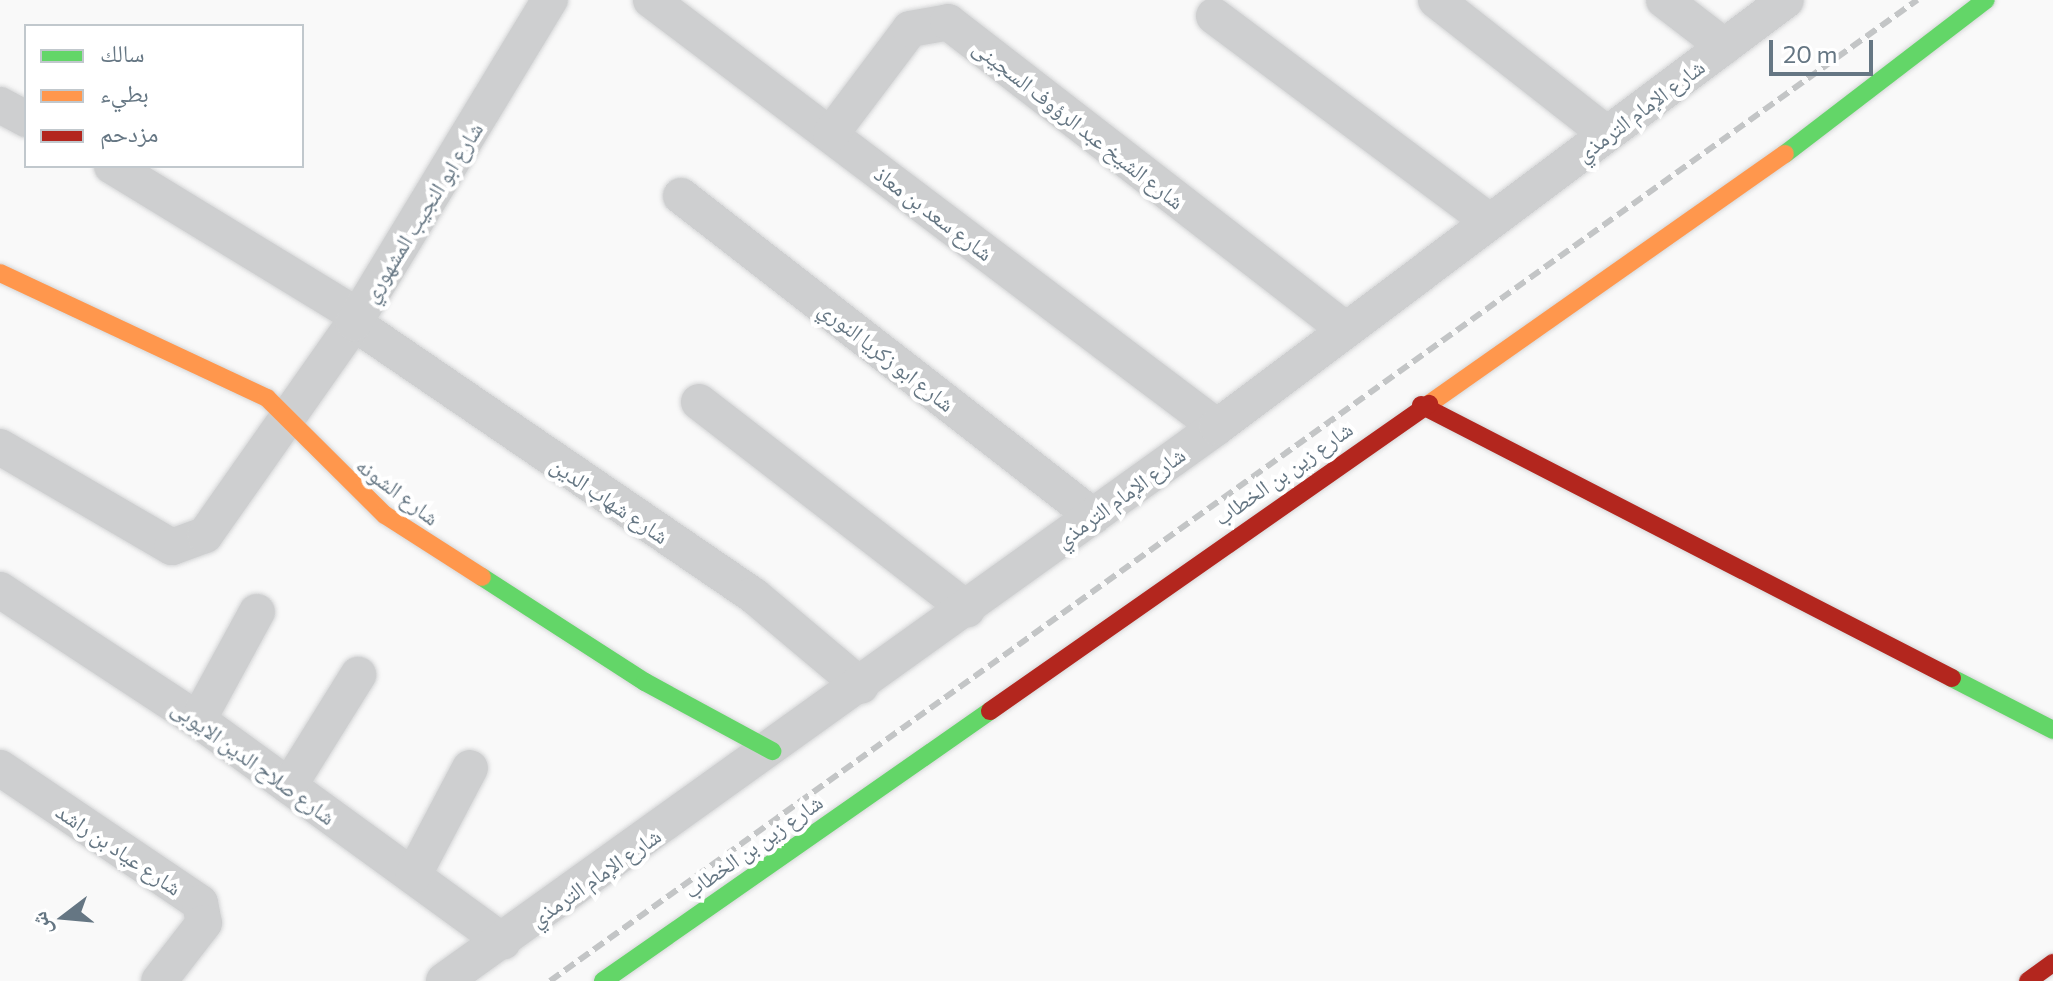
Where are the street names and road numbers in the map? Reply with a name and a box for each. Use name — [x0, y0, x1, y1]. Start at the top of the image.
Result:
street label: شارع الشيخ عبد الرؤوف السجينى — [968, 33, 1190, 215]
street label: شارع الإمام الترمذي — [1571, 53, 1709, 167]
street label: شارع ابو النجيب المشهوري — [356, 117, 488, 307]
street label: شارع سعد بن معاذ — [870, 160, 998, 266]
street label: شارع ابو زكريا النوري — [814, 295, 960, 417]
street label: شارع زين بن الخطاب — [1209, 415, 1357, 531]
street label: شارع الإمام الترمذي — [1050, 441, 1190, 553]
street label: شارع الشونه — [351, 451, 445, 531]
street label: شارع شهاب الدين — [546, 451, 674, 549]
street label: شارع صلاح الدين الايوبى — [167, 694, 341, 830]
street label: شارع زين بن الخطاب — [679, 788, 827, 904]
street label: شارع عياد بن راشد — [51, 797, 187, 901]
street label: شارع الإمام الترمذي — [524, 822, 666, 932]

